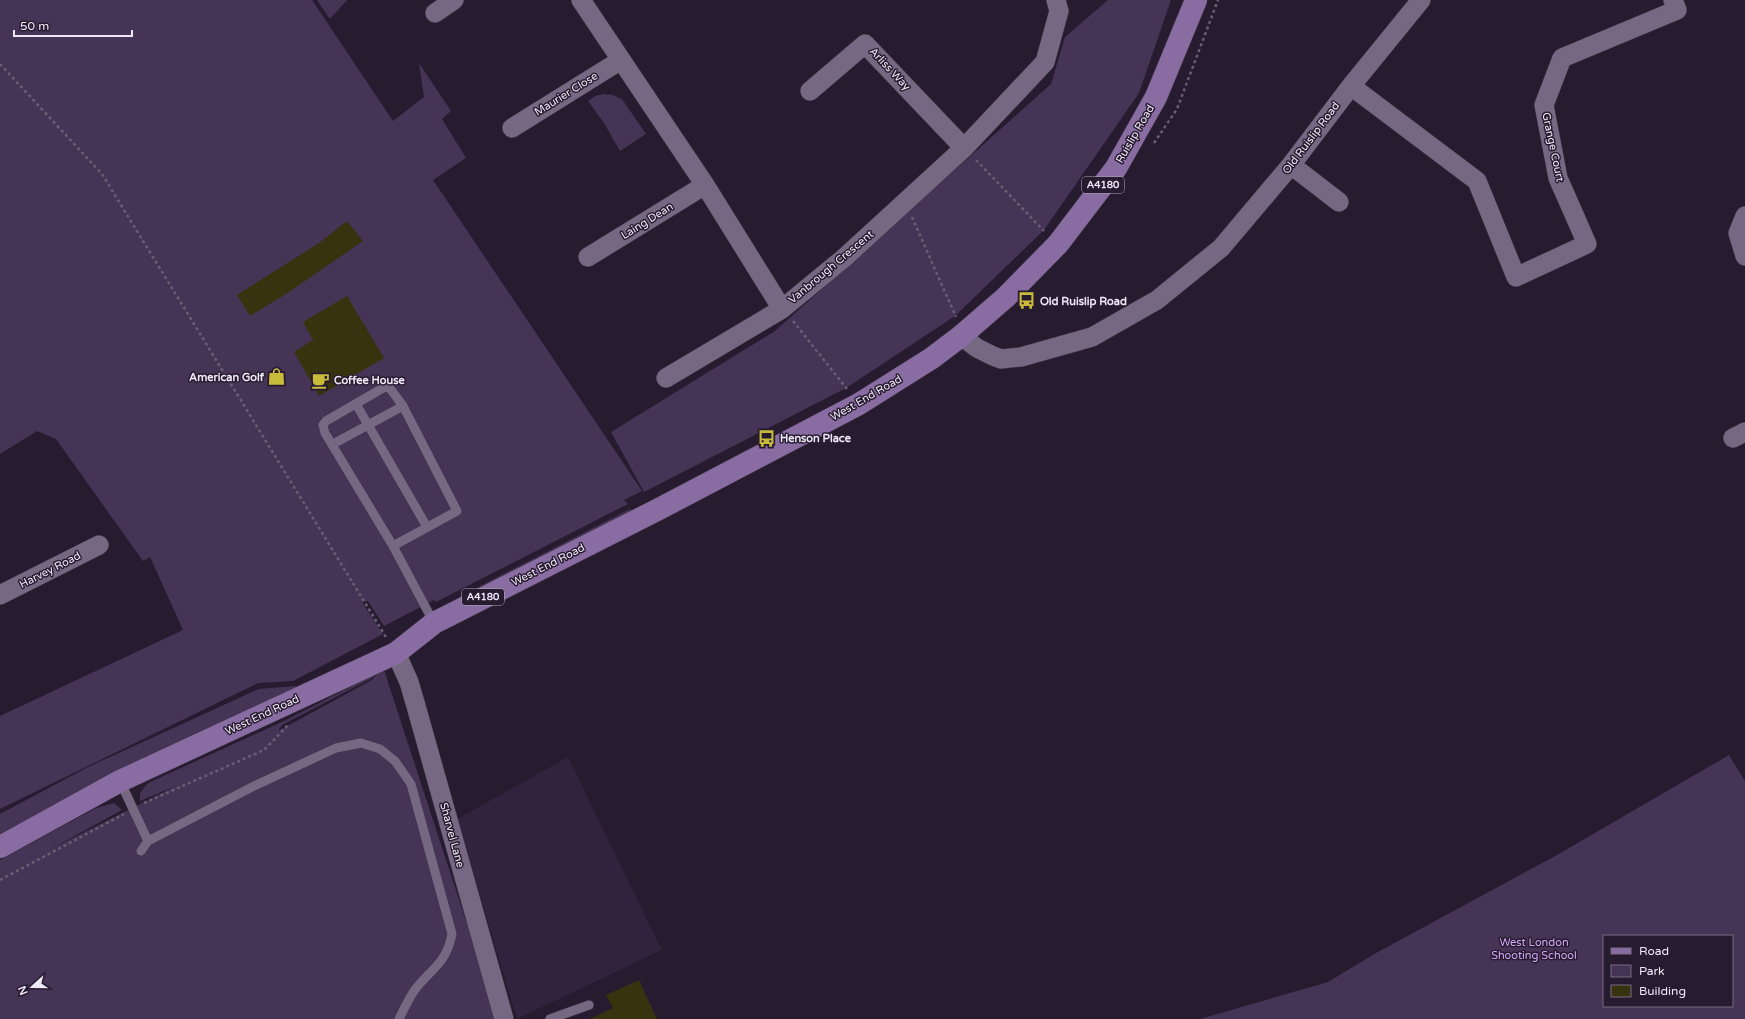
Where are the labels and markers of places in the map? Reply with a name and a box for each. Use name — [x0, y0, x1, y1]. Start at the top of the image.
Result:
bus stop icon: Old Ruislip Road — [1017, 291, 1037, 311]
place label: Old Ruislip Road — [1040, 295, 1127, 309]
shop icon: American Golf — [267, 367, 287, 387]
cafe icon: Coffee House — [311, 370, 331, 390]
place label: American Golf — [189, 371, 265, 384]
place label: Coffee House — [334, 374, 405, 387]
bus stop icon: Henson Place — [757, 428, 777, 448]
place label: Henson Place — [780, 432, 852, 445]

